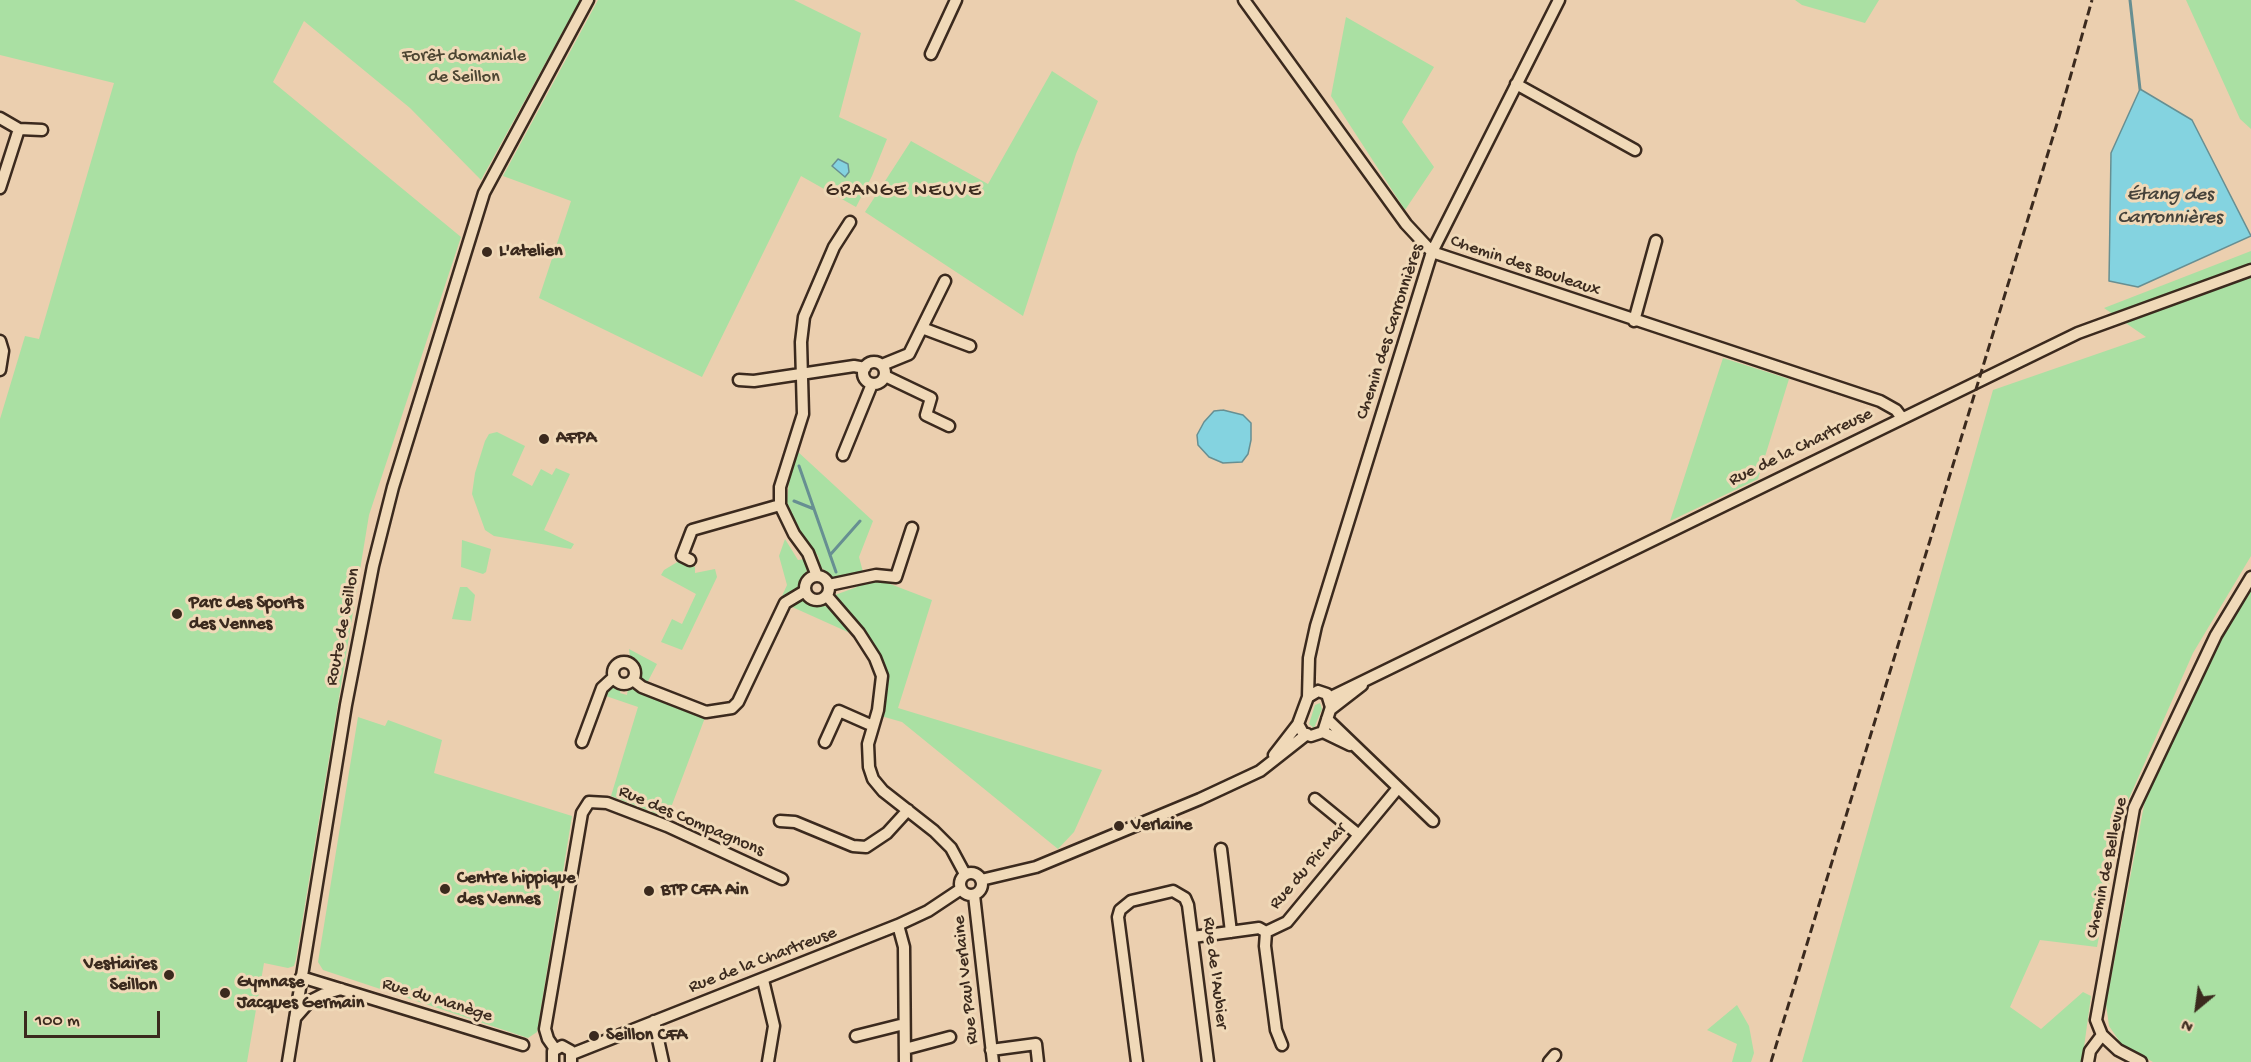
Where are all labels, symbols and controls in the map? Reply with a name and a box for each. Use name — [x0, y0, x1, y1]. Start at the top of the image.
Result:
park label: Forêt domaniale de Seillon — [402, 46, 526, 88]
district label: GRANGE NEUVE — [826, 180, 982, 204]
water label: Étang des Carronnières — [2118, 184, 2222, 231]
street label: Chemin des Bouleaux — [1447, 231, 1603, 303]
place label: L'atelien — [499, 241, 563, 263]
street label: Chemin des Carronnières — [1352, 241, 1430, 423]
marker: L'atelien — [480, 245, 494, 259]
street label: Rue de la Chartreuse — [1726, 404, 1876, 492]
place label: AFPA — [556, 428, 596, 450]
marker: AFPA — [537, 432, 551, 446]
street label: Route de Seillon — [322, 566, 366, 688]
place label: Parc des Sports des Vennes — [189, 593, 303, 636]
marker: Parc des Sports des Vennes — [170, 607, 184, 621]
street label: Rue des Compagnons — [615, 782, 767, 862]
street label: Chemin de Bellevue — [2082, 795, 2134, 941]
place label: Verlaine — [1131, 815, 1192, 837]
marker: Verlaine — [1112, 819, 1126, 833]
street label: Rue du Pic Mar — [1266, 819, 1352, 915]
place label: Centre hippique des Vennes — [457, 868, 576, 910]
place label: BTP CFA Ain — [661, 880, 748, 902]
marker: Centre hippique des Vennes — [438, 882, 452, 896]
marker: BTP CFA Ain — [642, 884, 656, 898]
street label: Rue Paul Verlaine — [949, 915, 985, 1045]
street label: Rue de l'Aubier — [1196, 916, 1232, 1030]
street label: Rue de la Chartreuse — [686, 923, 840, 999]
place label: Vestiaires Seillon — [84, 954, 157, 996]
marker: Vestiaires Seillon — [162, 968, 176, 982]
place label: Gymnase Jacques Germain — [237, 972, 364, 1014]
street label: Rue du Manège — [379, 974, 495, 1028]
north arrow — [2167, 978, 2227, 1038]
marker: Gymnase Jacques Germain — [218, 986, 232, 1000]
scale bar — [27, 999, 164, 1037]
text: 100 m — [35, 1011, 80, 1032]
text: N — [2179, 1013, 2197, 1035]
place label: Seillon CFA — [606, 1025, 687, 1047]
marker: Seillon CFA — [587, 1029, 601, 1043]

